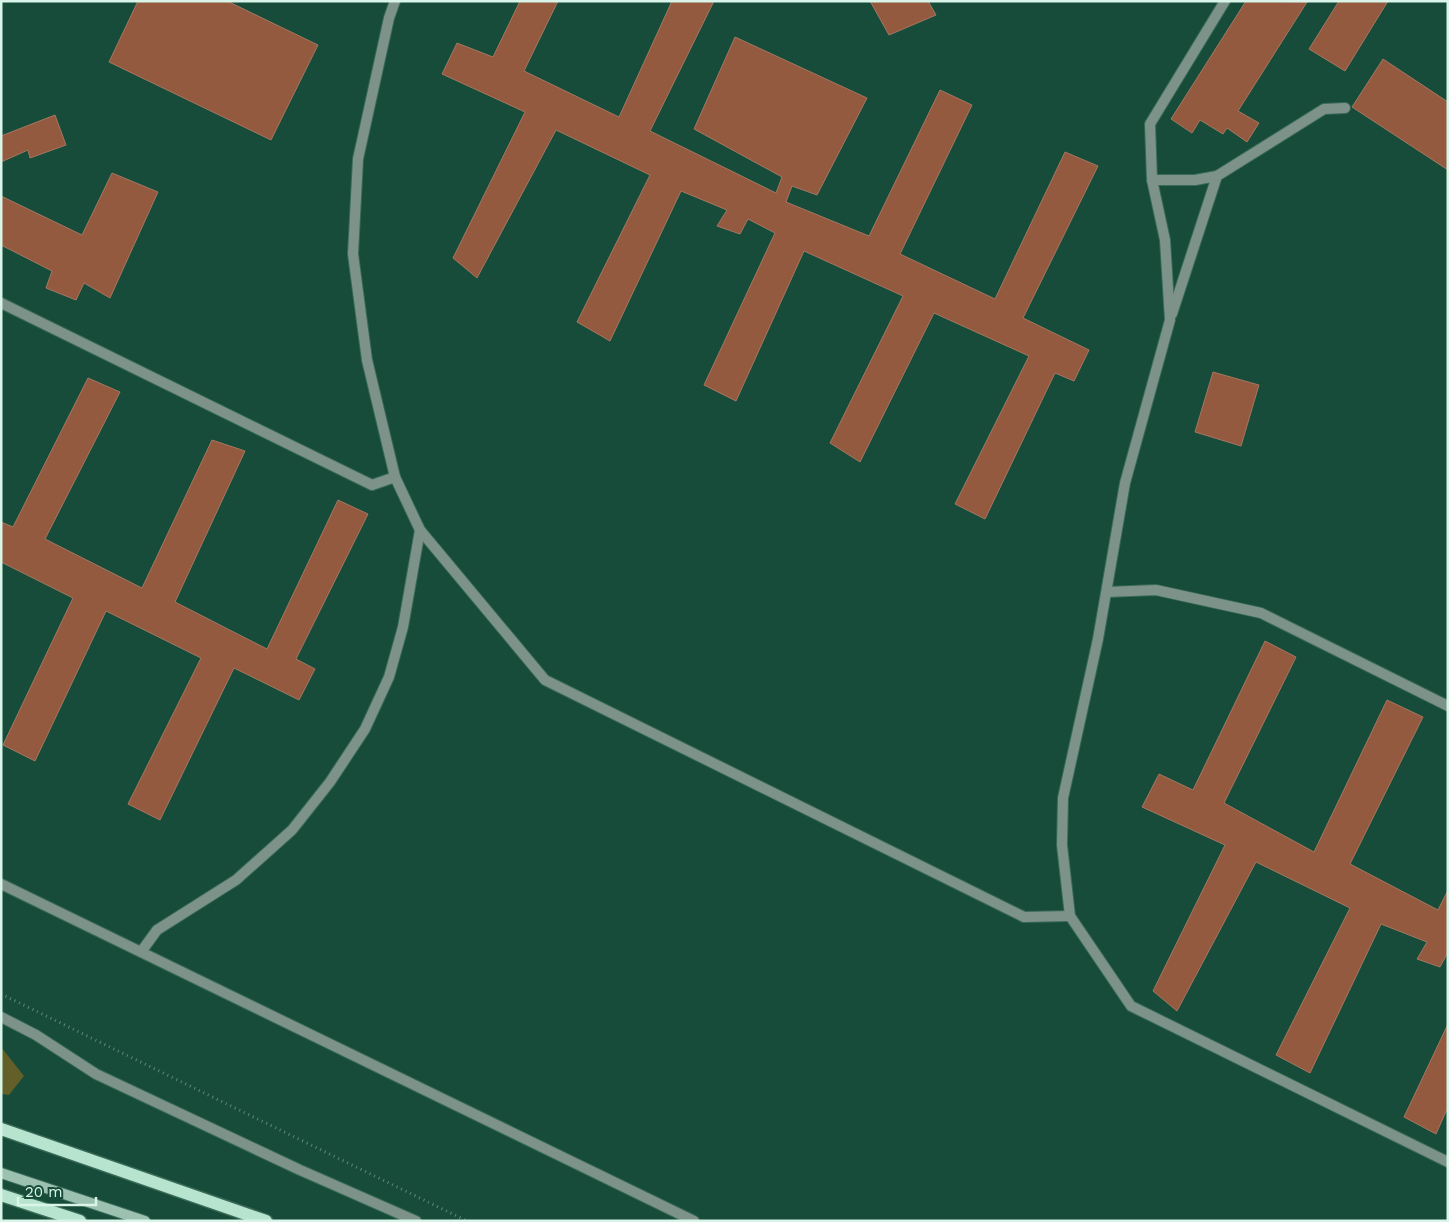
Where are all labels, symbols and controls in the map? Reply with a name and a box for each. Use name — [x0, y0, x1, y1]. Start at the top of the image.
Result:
scale bar — [18, 1174, 95, 1206]
text: 20 m — [25, 1183, 63, 1201]

